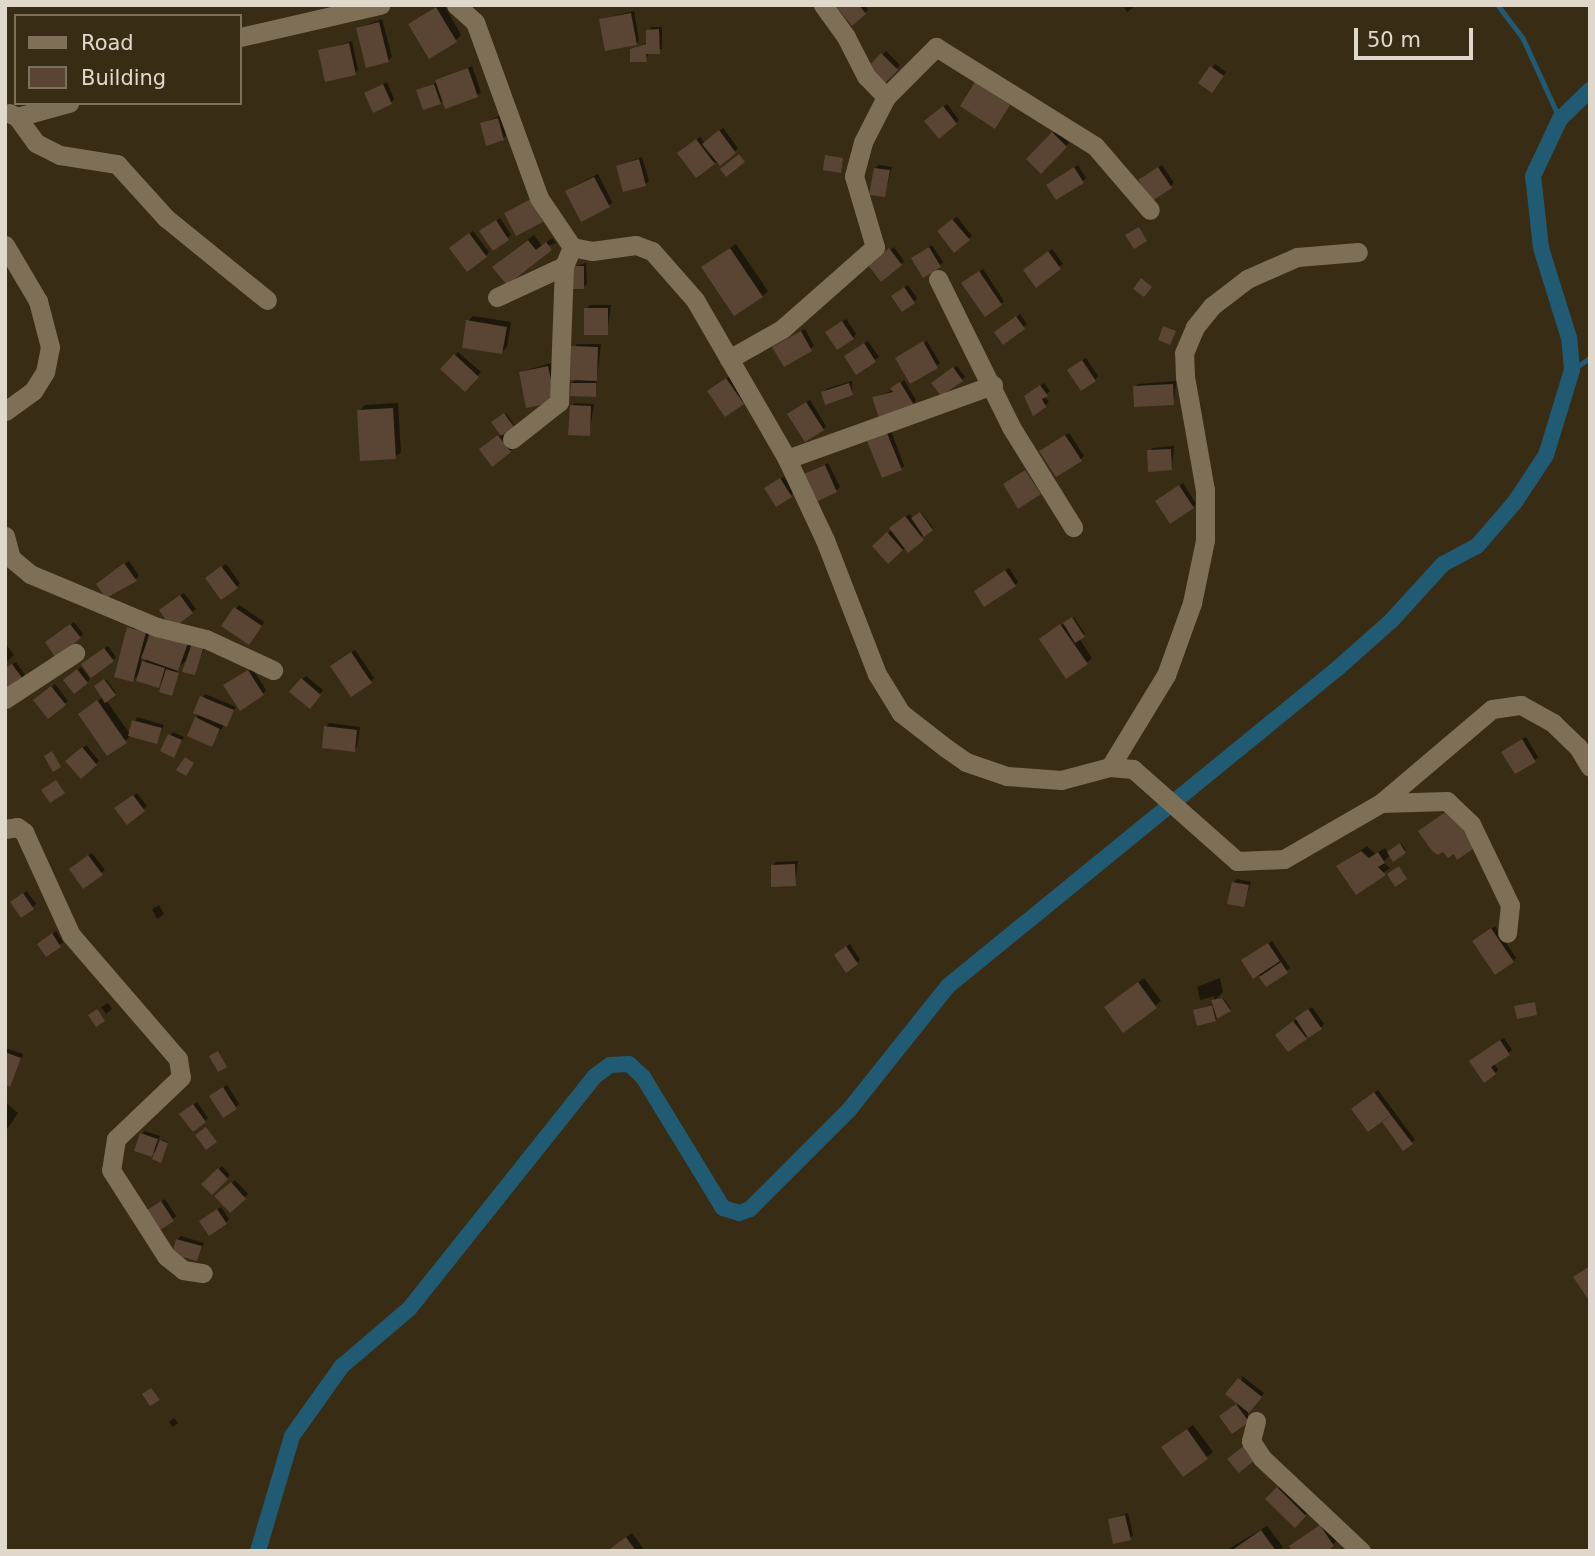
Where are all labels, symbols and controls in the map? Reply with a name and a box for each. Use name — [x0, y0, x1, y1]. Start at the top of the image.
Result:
legend — [14, 14, 242, 105]
scale bar — [1357, 14, 1476, 58]
text: 50 m — [1367, 28, 1421, 52]
text: Road — [81, 31, 134, 55]
text: Building — [81, 66, 166, 90]

